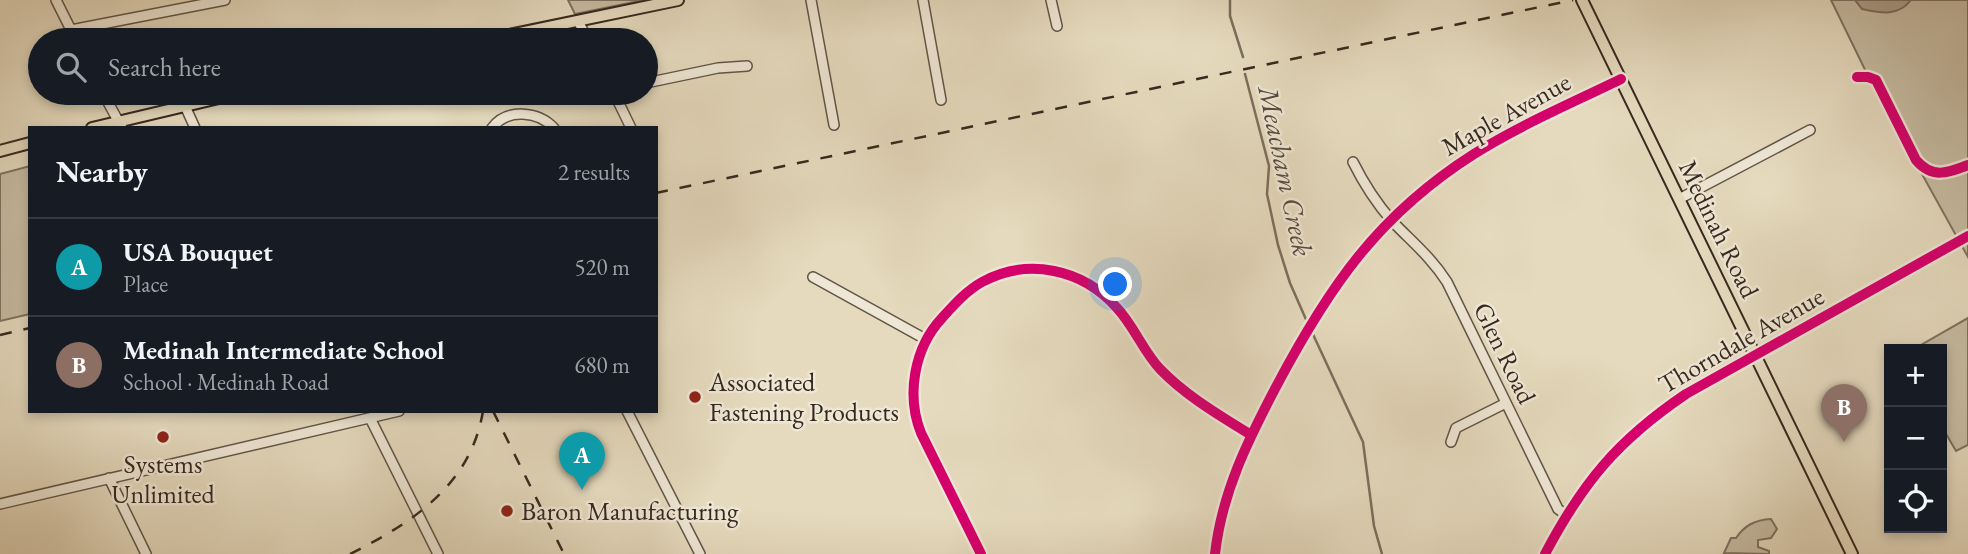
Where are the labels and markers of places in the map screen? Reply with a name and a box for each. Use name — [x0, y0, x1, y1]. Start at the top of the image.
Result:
place label: Associated Fastening Products — [708, 365, 899, 429]
pin: B — [1821, 384, 1867, 442]
marker: Associated Fastening Products — [687, 389, 703, 405]
marker: Systems Unlimited — [155, 429, 171, 445]
pin: A — [559, 432, 605, 490]
place label: Systems Unlimited — [111, 447, 216, 511]
place label: Baron Manufacturing — [521, 494, 739, 528]
marker: Baron Manufacturing — [499, 503, 515, 519]

